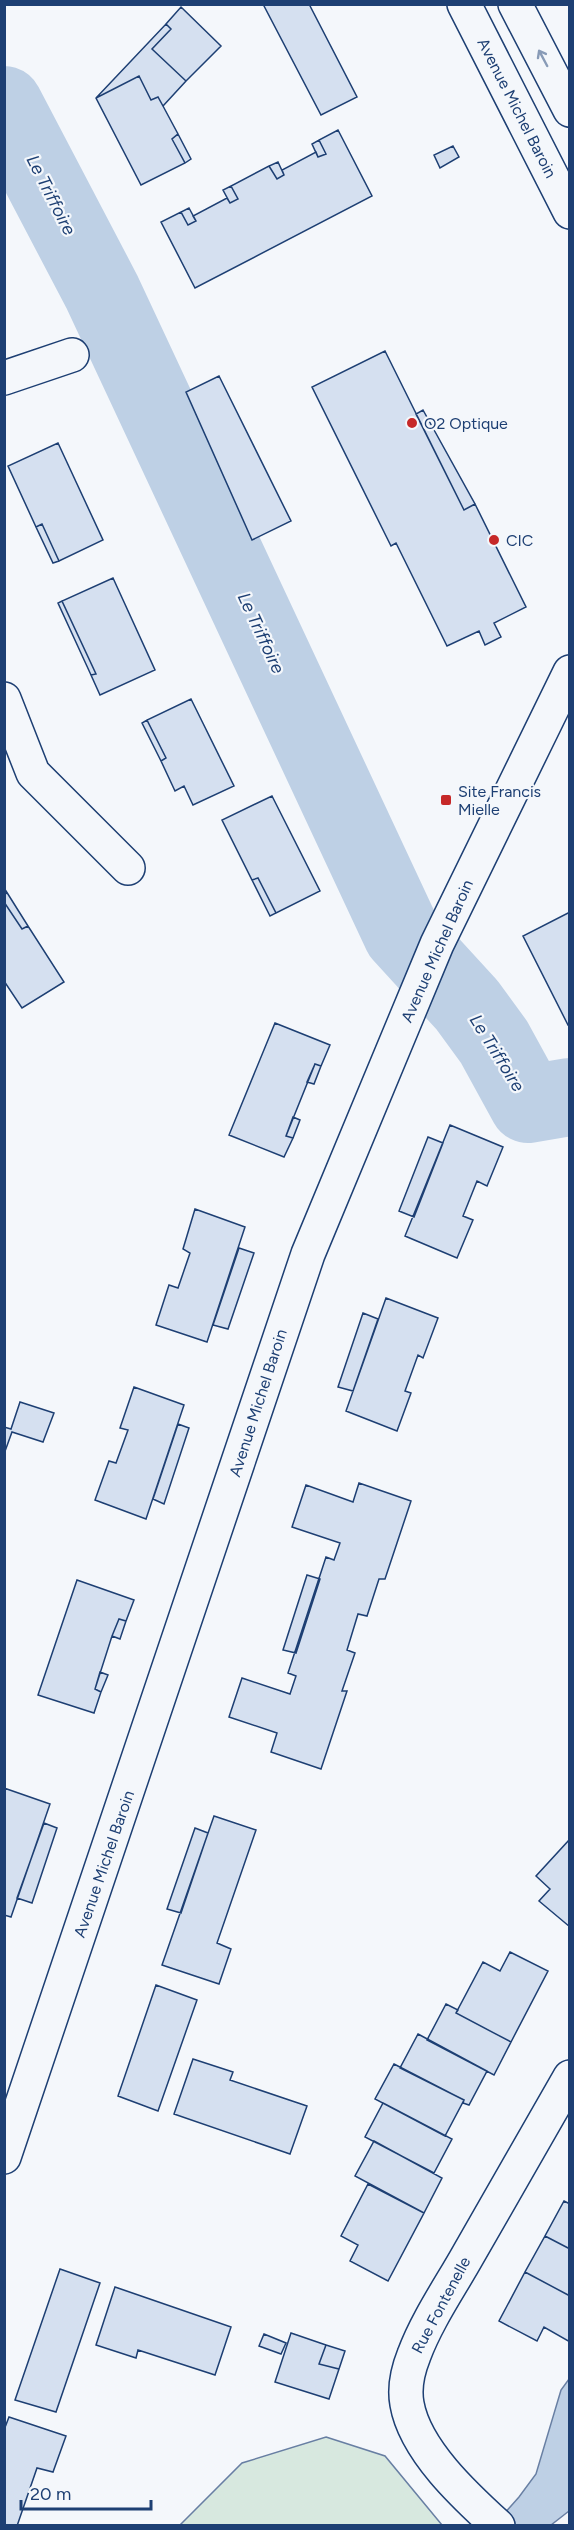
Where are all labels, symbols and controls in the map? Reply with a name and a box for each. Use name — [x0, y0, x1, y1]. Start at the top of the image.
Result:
street label: Avenue Michel Baroin — [473, 35, 561, 181]
one-way arrow — [537, 49, 548, 67]
water label: Le Triffoire — [21, 151, 81, 239]
place label: O2 Optique — [424, 414, 508, 433]
marker: O2 Optique — [405, 416, 419, 430]
place label: CIC — [506, 531, 533, 550]
marker: CIC — [487, 533, 501, 547]
water label: Le Triffoire — [233, 589, 289, 677]
place label: Site Francis Mielle — [458, 782, 541, 819]
marker: Site Francis Mielle — [439, 793, 453, 807]
street label: Avenue Michel Baroin — [397, 877, 477, 1025]
water label: Le Triffoire — [465, 1010, 529, 1096]
street label: Avenue Michel Baroin — [225, 1327, 291, 1479]
street label: Avenue Michel Baroin — [70, 1788, 138, 1940]
street label: Rue Fontenelle — [408, 2253, 475, 2357]
scale bar — [21, 2473, 152, 2511]
text: 20 m — [30, 2483, 71, 2505]

